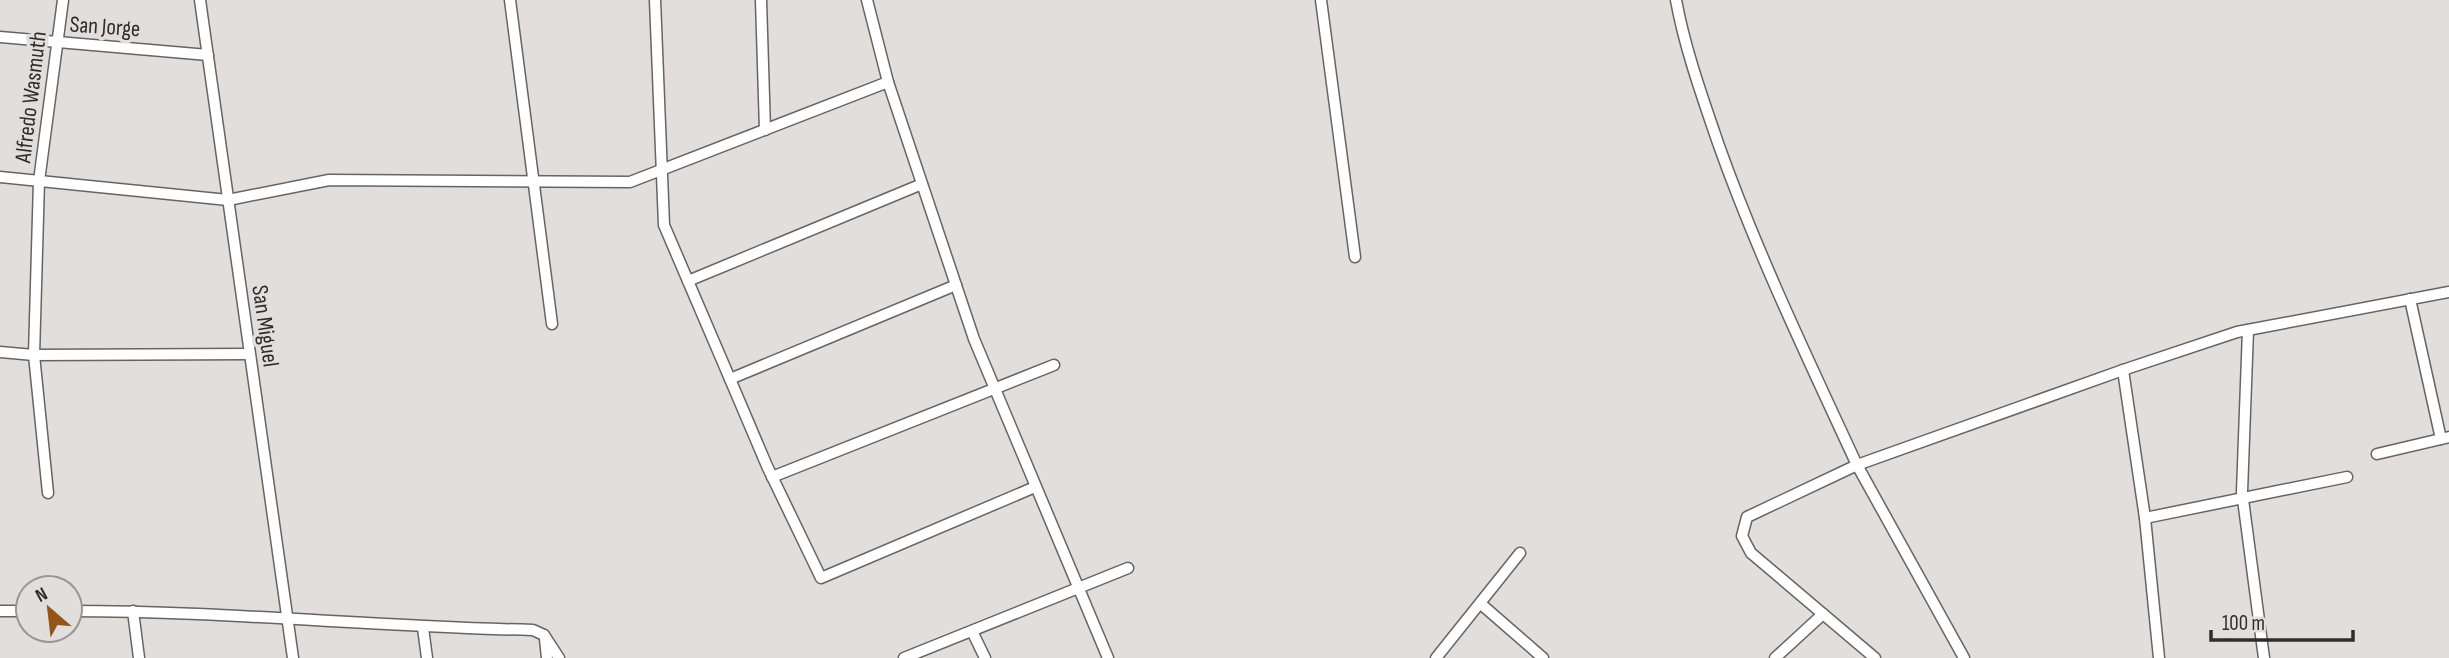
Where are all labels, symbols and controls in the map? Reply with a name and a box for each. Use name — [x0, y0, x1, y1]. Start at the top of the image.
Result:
street label: San Jorge — [69, 11, 141, 43]
street label: Alfredo Wasmuth — [9, 30, 53, 165]
street label: San Miguel — [245, 283, 285, 369]
north arrow — [14, 574, 84, 644]
text: N — [32, 583, 52, 608]
scale bar — [2211, 598, 2353, 642]
text: 100 m — [2222, 611, 2265, 636]

